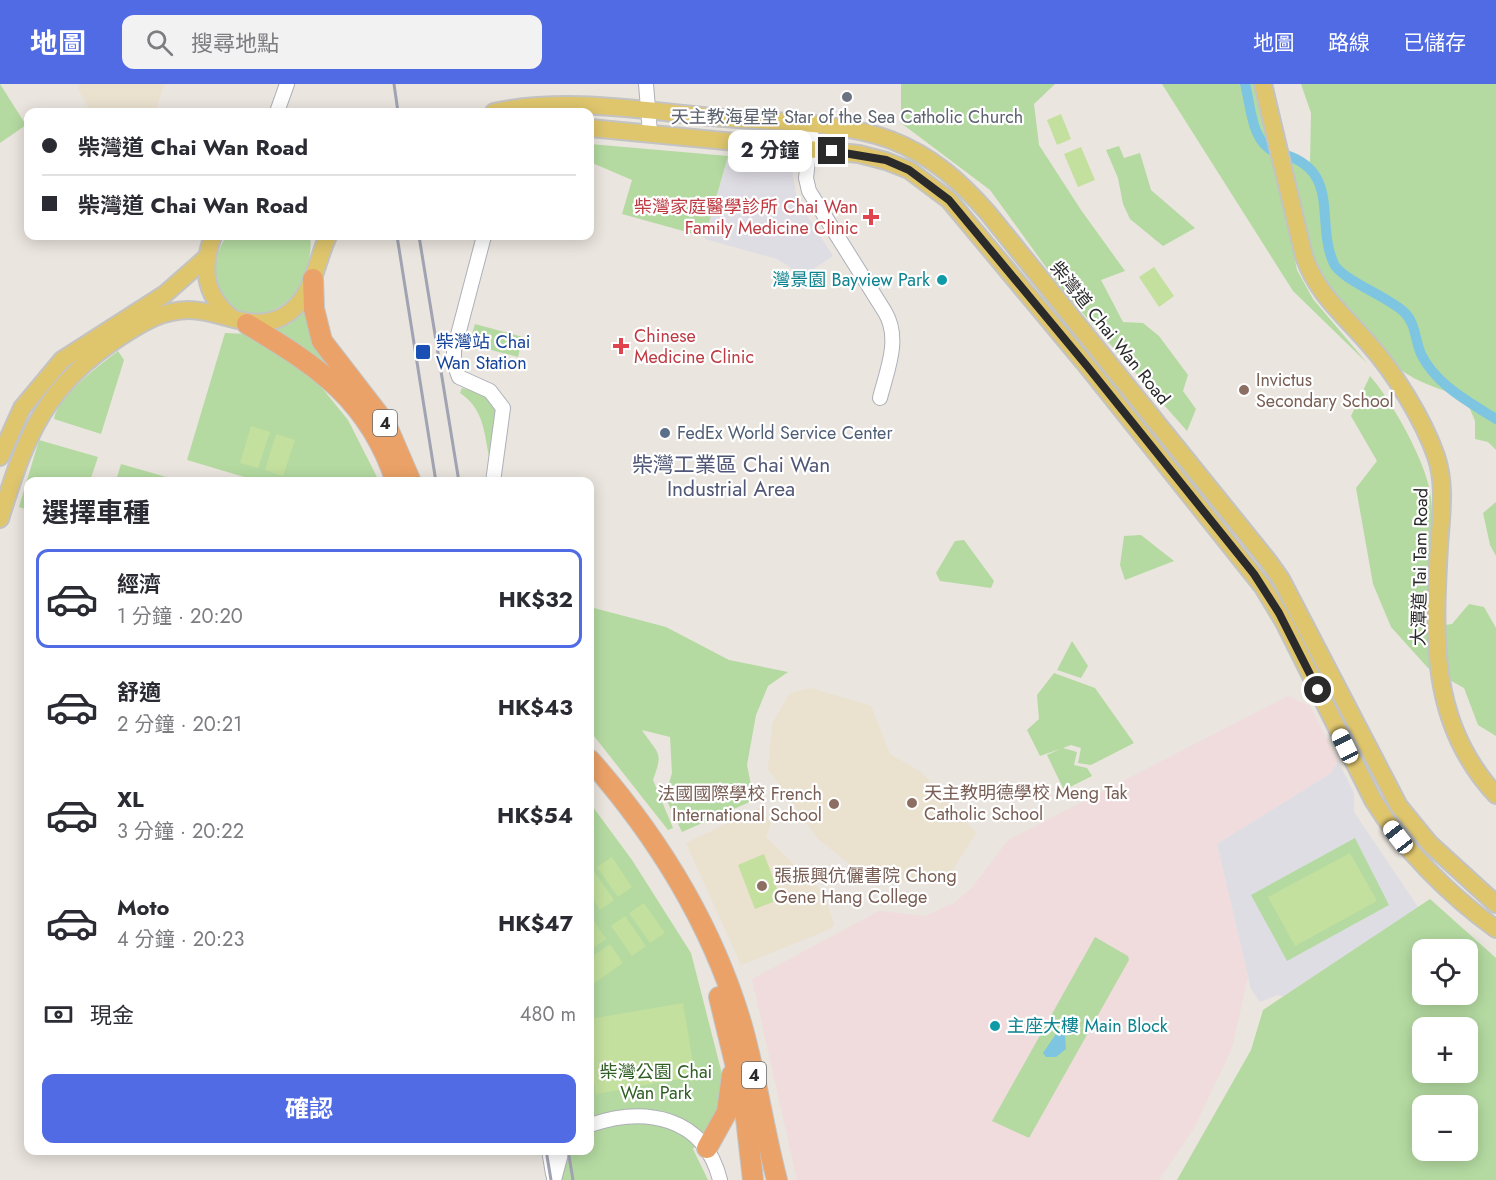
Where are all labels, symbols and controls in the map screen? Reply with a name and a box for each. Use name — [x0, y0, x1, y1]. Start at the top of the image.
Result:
search box — [122, 15, 542, 69]
text: 地圖 — [30, 23, 86, 64]
icon: search — [143, 26, 176, 59]
text: 搜尋地點 — [191, 27, 279, 59]
text: 地圖 — [1253, 28, 1295, 58]
text: 路線 — [1328, 28, 1370, 58]
text: 已儲存 — [1403, 28, 1466, 58]
marker: 天主教海星堂 Star of the Sea Catholic Church — [840, 90, 854, 104]
place label: 天主教海星堂 Star of the Sea Catholic Church — [671, 104, 1023, 130]
callout: 2 分鐘 — [727, 130, 811, 172]
text: 柴灣道 Chai Wan Road — [78, 131, 308, 163]
text: 2 分鐘 — [740, 136, 800, 165]
route end — [818, 137, 845, 164]
text: 柴灣道 Chai Wan Road — [78, 189, 308, 221]
place label: 柴灣家庭醫學診所 Chai Wan Family Medicine Clinic — [634, 194, 858, 241]
marker: 柴灣家庭醫學診所 Chai Wan Family Medicine Clinic — [862, 208, 880, 226]
street label: 柴灣道 Chai Wan Road — [1044, 256, 1176, 410]
place label: 灣景園 Bayview Park — [772, 267, 930, 293]
marker: 灣景園 Bayview Park — [935, 273, 949, 287]
place label: Chinese Medicine Clinic — [634, 323, 754, 370]
place label: 柴灣站 Chai Wan Station — [436, 329, 531, 376]
marker: Chinese Medicine Clinic — [612, 337, 630, 355]
marker: 柴灣站 Chai Wan Station — [414, 343, 432, 361]
place label: Invictus Secondary School — [1256, 367, 1394, 414]
marker: Invictus Secondary School — [1237, 383, 1251, 397]
road number: 4 — [373, 410, 397, 436]
place label: FedEx World Service Center — [677, 420, 893, 446]
marker: FedEx World Service Center — [658, 426, 672, 440]
district label: 柴灣工業區 Chai Wan Industrial Area — [632, 450, 830, 504]
street label: 大潭道 Tai Tam Road — [1406, 488, 1434, 646]
text: 選擇車種 — [42, 493, 150, 532]
text: 經濟 — [117, 568, 161, 600]
icon: car — [45, 572, 99, 626]
text: HK$32 — [499, 583, 573, 615]
text: 1 分鐘 · 20:20 — [117, 602, 243, 631]
text: 舒適 — [117, 676, 161, 708]
route start — [1304, 676, 1331, 703]
icon: car — [45, 680, 99, 734]
text: HK$43 — [498, 691, 573, 723]
text: 2 分鐘 · 20:21 — [117, 710, 242, 739]
car — [1329, 726, 1361, 766]
place label: 天主教明德學校 Meng Tak Catholic School — [924, 780, 1128, 827]
place label: 法國國際學校 French International School — [657, 781, 822, 828]
text: XL — [117, 783, 144, 815]
icon: car — [45, 788, 99, 842]
marker: 天主教明德學校 Meng Tak Catholic School — [905, 796, 919, 810]
marker: 法國國際學校 French International School — [827, 797, 841, 811]
text: HK$54 — [497, 799, 573, 831]
text: 3 分鐘 · 20:22 — [117, 817, 244, 846]
car — [1380, 817, 1416, 857]
place label: 張振興伉儷書院 Chong Gene Hang College — [774, 863, 957, 910]
marker: 張振興伉儷書院 Chong Gene Hang College — [755, 879, 769, 893]
text: Moto — [117, 891, 170, 923]
icon: car — [45, 896, 99, 950]
text: HK$47 — [498, 907, 573, 939]
text: 4 分鐘 · 20:23 — [117, 925, 244, 954]
map controls — [1412, 939, 1478, 1161]
button: locate — [1412, 939, 1478, 1005]
icon: cash — [42, 998, 75, 1031]
text: 現金 — [90, 999, 134, 1031]
text: 480 m — [520, 1000, 576, 1029]
place label: 主座大樓 Main Block — [1007, 1013, 1168, 1039]
button: + — [1412, 1017, 1478, 1083]
marker: 主座大樓 Main Block — [988, 1019, 1002, 1033]
park label: 柴灣公園 Chai Wan Park — [600, 1059, 712, 1106]
road number: 4 — [742, 1062, 766, 1088]
button: 確認 — [42, 1074, 576, 1143]
button: − — [1412, 1095, 1478, 1161]

